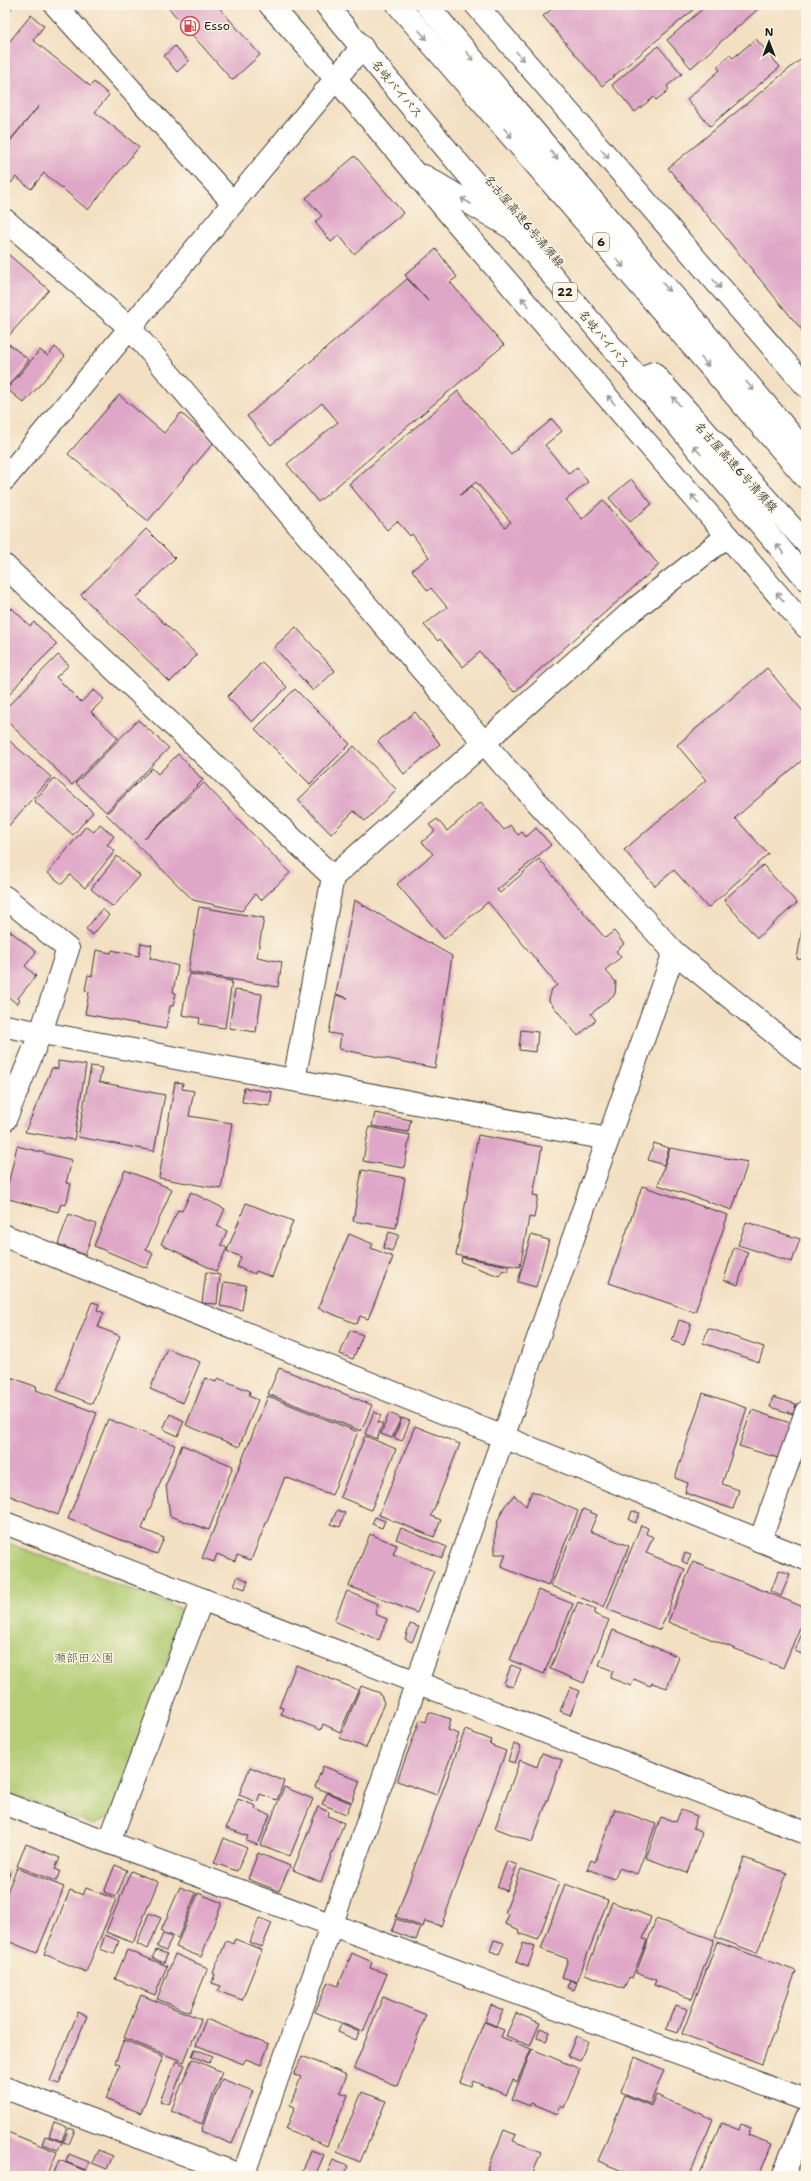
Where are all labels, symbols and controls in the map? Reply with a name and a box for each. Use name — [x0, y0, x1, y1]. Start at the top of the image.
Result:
fuel station icon: Esso — [179, 15, 201, 37]
place label: Esso — [204, 18, 230, 34]
north arrow — [749, 22, 789, 62]
text: N — [765, 25, 774, 40]
one-way arrow — [419, 29, 428, 40]
one-way arrow — [516, 50, 525, 61]
one-way arrow — [466, 51, 475, 61]
street label: 名岐バイパス — [368, 56, 426, 122]
one-way arrow — [503, 128, 512, 138]
one-way arrow — [601, 148, 610, 159]
one-way arrow — [550, 150, 559, 161]
street label: 名古屋高速6号清須線 — [480, 171, 568, 271]
one-way arrow — [460, 196, 472, 204]
road number: 6 — [593, 233, 609, 251]
one-way arrow — [615, 258, 624, 268]
one-way arrow — [713, 279, 722, 290]
one-way arrow — [661, 281, 670, 292]
road number: 22 — [553, 283, 577, 301]
one-way arrow — [521, 297, 530, 307]
street label: 名岐バイパス — [575, 306, 633, 372]
one-way arrow — [700, 357, 709, 367]
one-way arrow — [745, 380, 754, 391]
one-way arrow — [606, 395, 615, 406]
one-way arrow — [672, 396, 681, 406]
street label: 名古屋高速6号清須線 — [691, 418, 781, 516]
one-way arrow — [692, 444, 701, 455]
one-way arrow — [691, 494, 700, 504]
one-way arrow — [776, 544, 785, 554]
one-way arrow — [776, 592, 785, 603]
park label: 瀬部田公園 — [54, 1650, 114, 1666]

